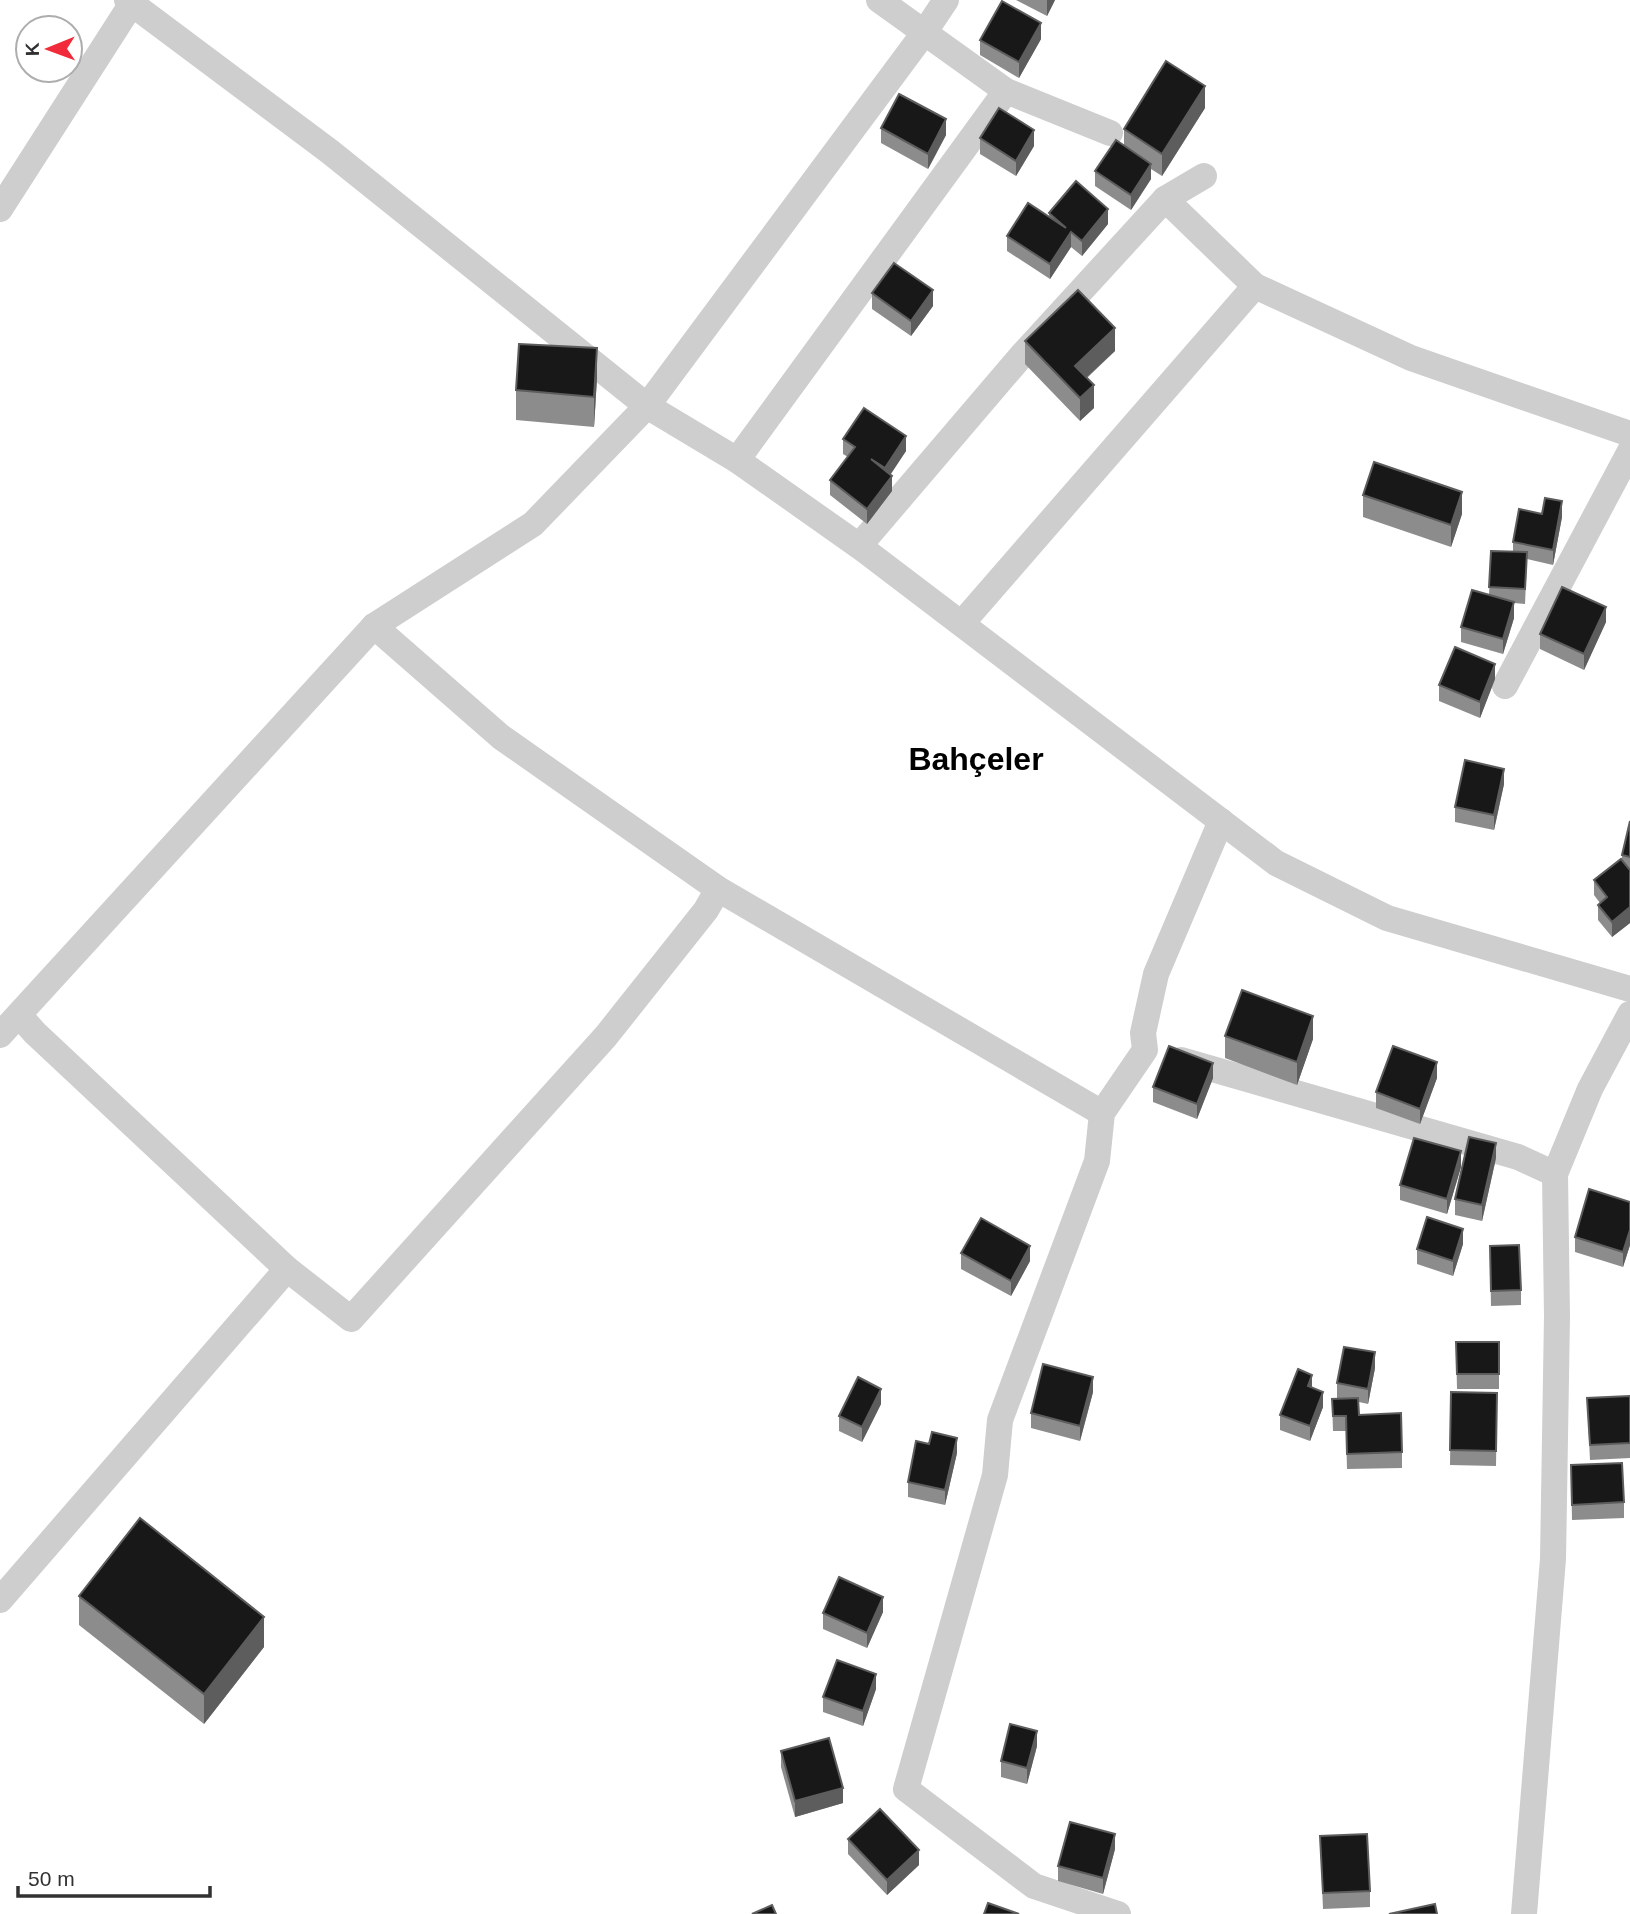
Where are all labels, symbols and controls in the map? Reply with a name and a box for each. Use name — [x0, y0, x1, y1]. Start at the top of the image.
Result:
north arrow — [14, 14, 84, 84]
text: K — [22, 42, 43, 56]
district label: Bahçeler — [908, 741, 1044, 777]
scale bar — [18, 1854, 210, 1898]
text: 50 m — [28, 1867, 75, 1890]

